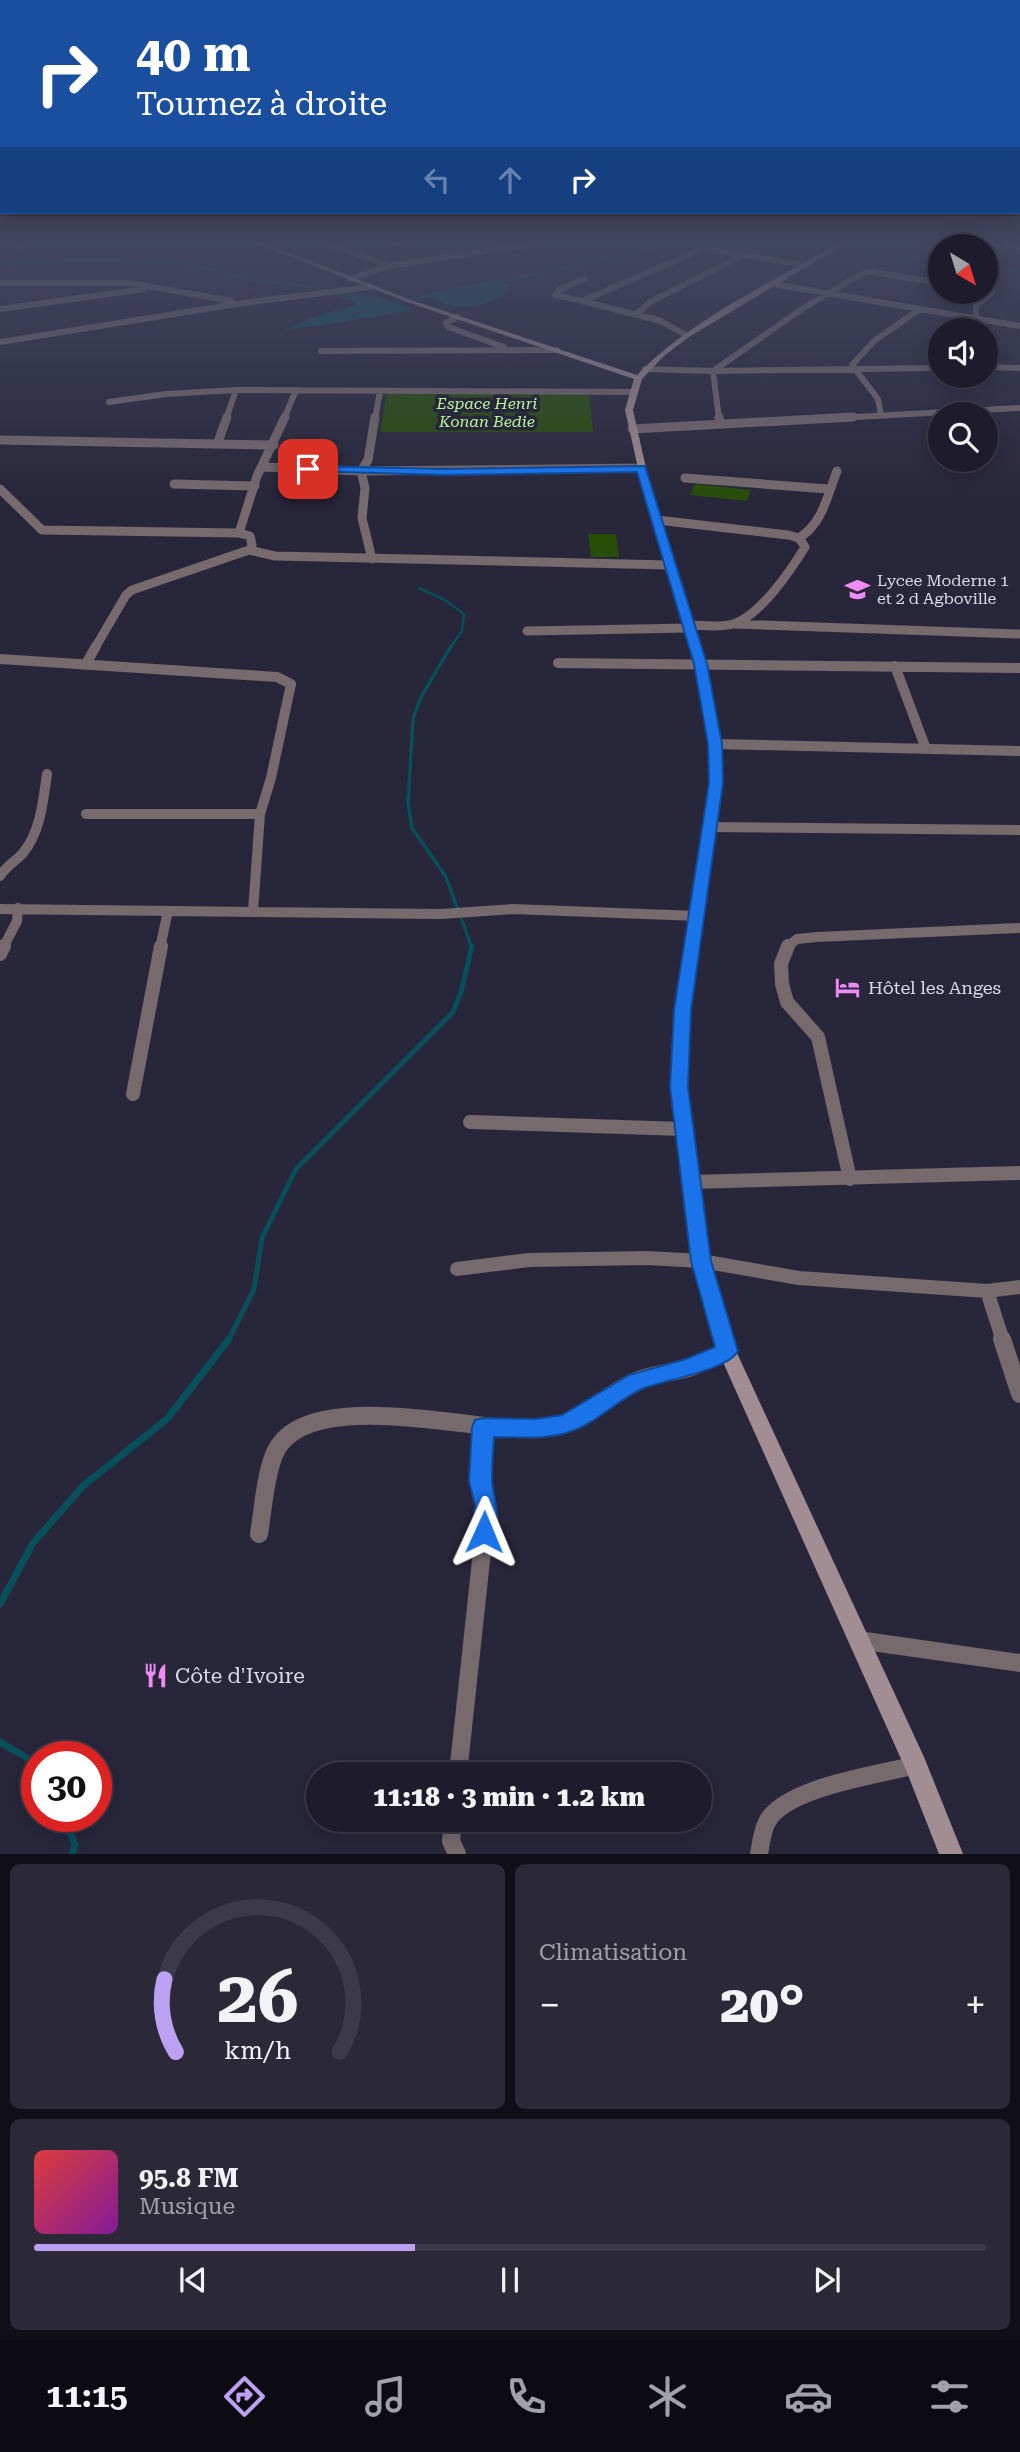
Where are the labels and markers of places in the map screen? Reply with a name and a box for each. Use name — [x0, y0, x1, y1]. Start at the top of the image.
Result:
pin — [278, 439, 338, 499]
place label: Lycee Moderne 1 et 2 d Agboville — [877, 571, 1009, 608]
school or university icon: Lycee Moderne 1 et 2 d Agboville — [843, 575, 871, 603]
hotel icon: Hôtel les Anges — [834, 973, 862, 1001]
place label: Hôtel les Anges — [868, 977, 1001, 998]
restaurant icon: Côte d'Ivoire — [141, 1662, 169, 1690]
place label: Côte d'Ivoire — [175, 1664, 305, 1688]

